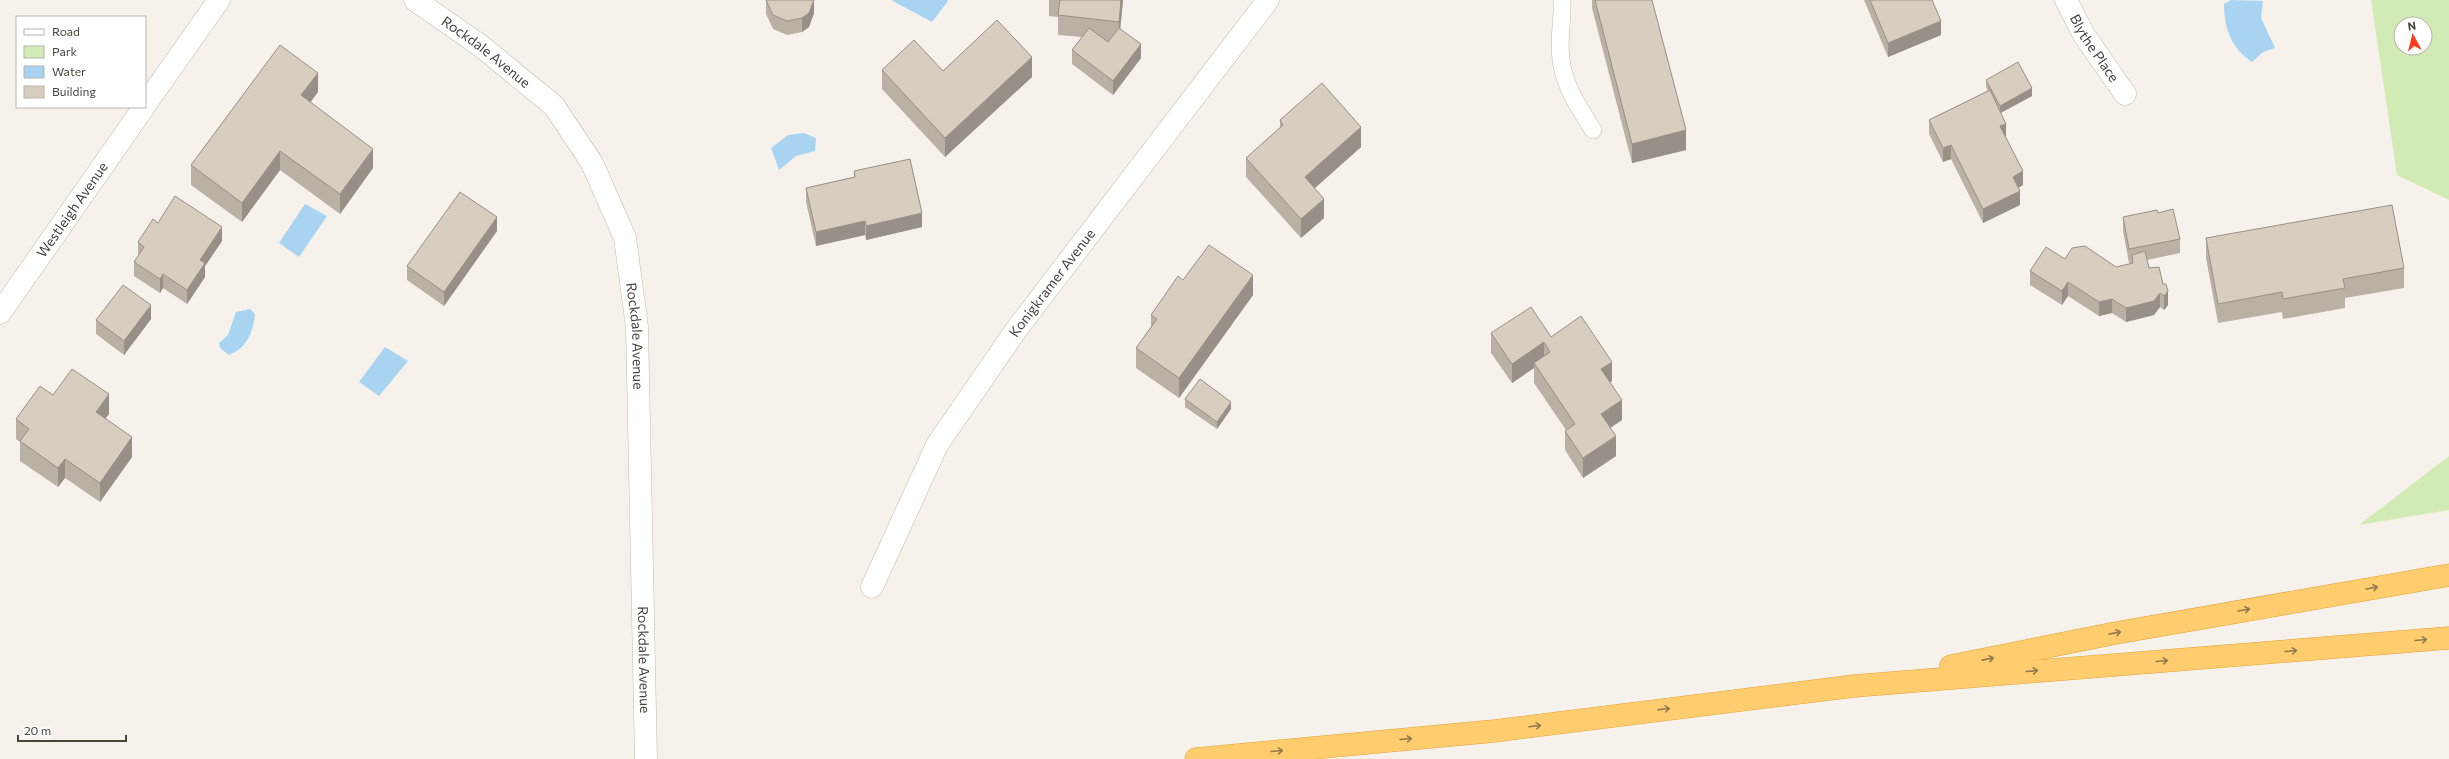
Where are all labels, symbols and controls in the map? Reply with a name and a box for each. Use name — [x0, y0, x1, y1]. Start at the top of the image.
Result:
street label: Blythe Place — [2067, 11, 2123, 85]
street label: Rockdale Avenue — [439, 12, 534, 91]
legend — [16, 16, 146, 108]
north arrow — [2393, 16, 2433, 56]
text: N — [2407, 19, 2417, 33]
text: Road — [52, 24, 80, 38]
text: Park — [52, 44, 78, 58]
text: Water — [52, 64, 86, 78]
text: Building — [52, 84, 96, 98]
street label: Westleigh Avenue — [33, 159, 111, 260]
street label: Konigkramer Avenue — [1005, 225, 1098, 340]
street label: Rockdale Avenue — [623, 281, 647, 390]
one-way arrow — [2365, 584, 2378, 592]
street label: Rockdale Avenue — [635, 606, 654, 714]
one-way arrow — [2237, 606, 2250, 614]
one-way arrow — [2109, 628, 2122, 636]
one-way arrow — [2414, 637, 2427, 644]
one-way arrow — [2284, 647, 2297, 654]
one-way arrow — [1981, 654, 1994, 662]
one-way arrow — [2155, 657, 2168, 665]
one-way arrow — [2025, 668, 2038, 675]
one-way arrow — [1657, 706, 1670, 713]
scale bar — [18, 717, 126, 743]
one-way arrow — [1528, 722, 1541, 729]
text: 20 m — [24, 723, 51, 737]
one-way arrow — [1399, 735, 1412, 743]
one-way arrow — [1270, 748, 1283, 755]

